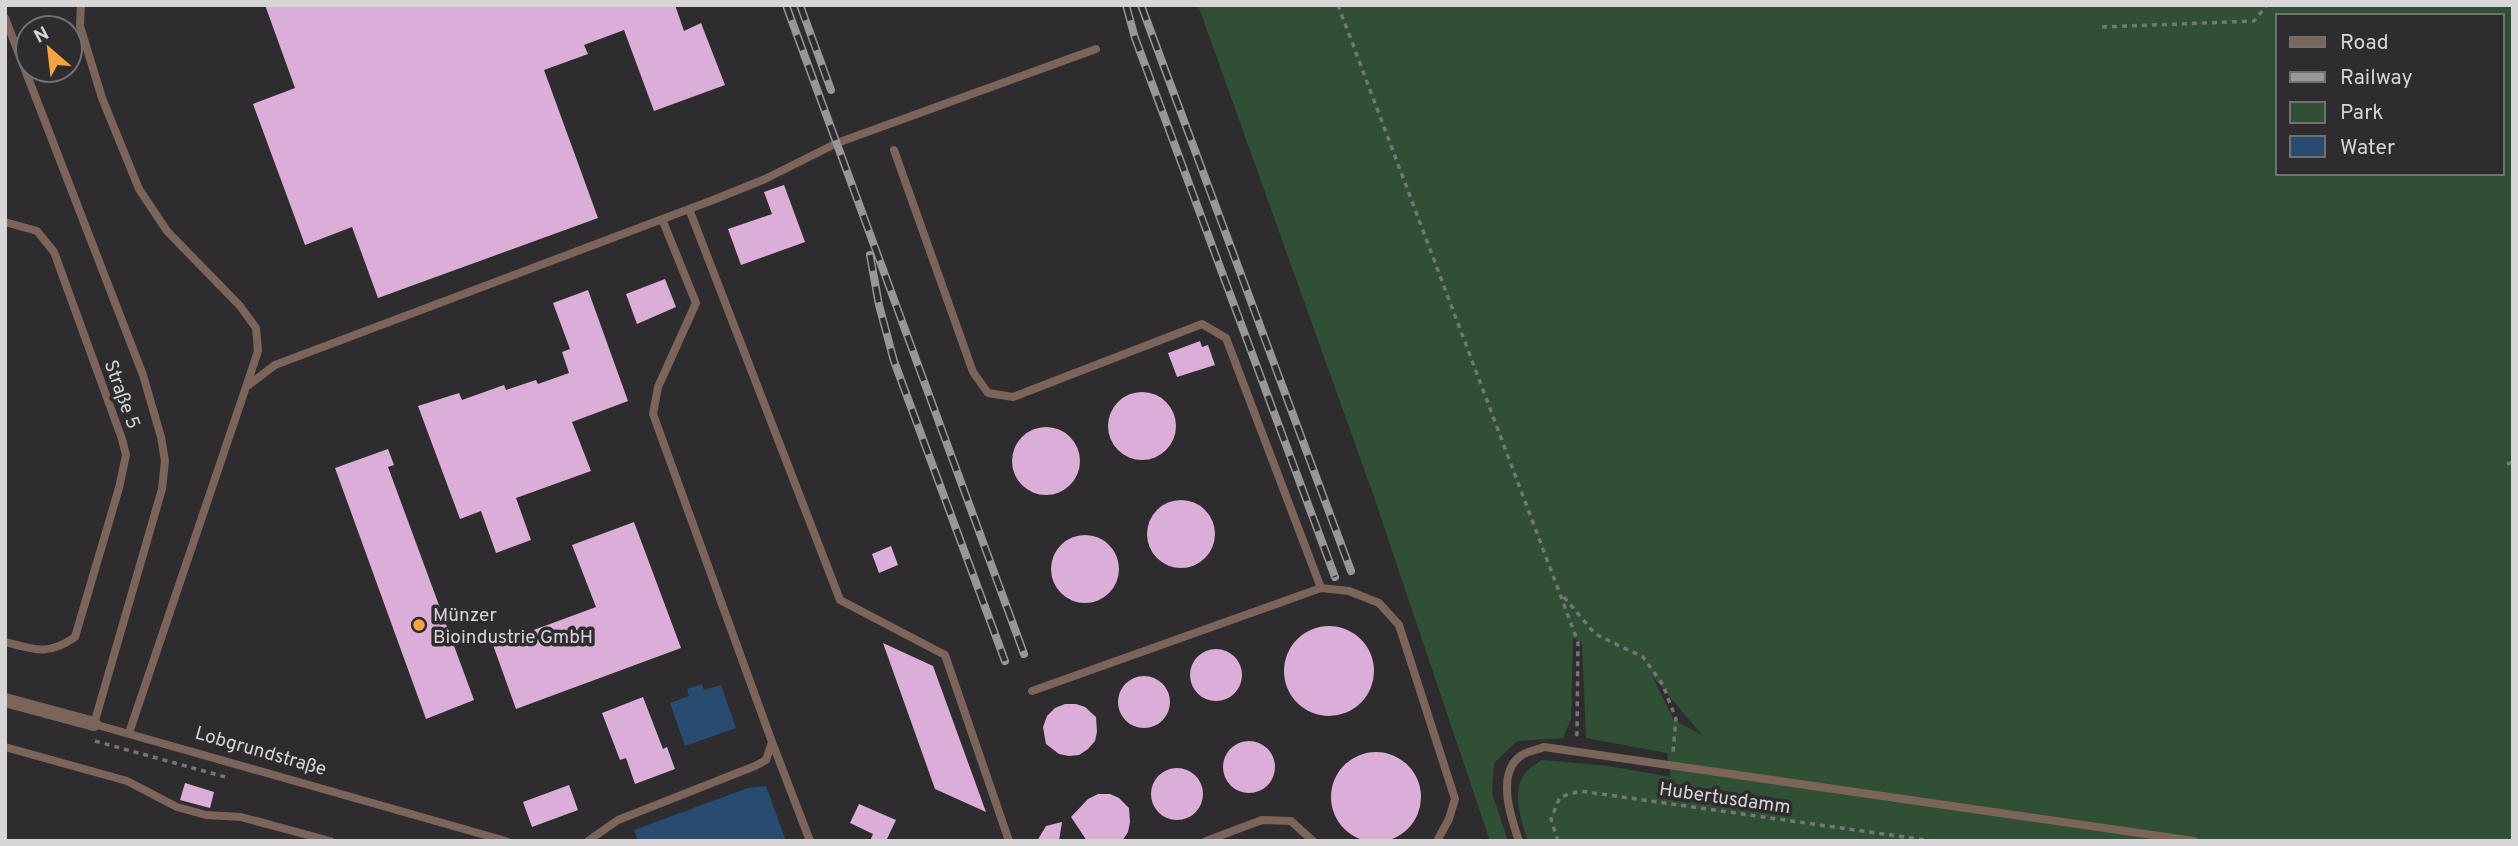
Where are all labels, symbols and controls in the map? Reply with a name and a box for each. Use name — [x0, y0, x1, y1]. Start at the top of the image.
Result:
north arrow — [14, 14, 84, 84]
legend — [2276, 14, 2504, 175]
text: N — [30, 22, 54, 50]
text: Road — [2340, 30, 2389, 57]
text: Railway — [2340, 65, 2413, 92]
text: Park — [2340, 100, 2383, 127]
text: Water — [2340, 135, 2395, 162]
street label: Straße 5 — [98, 357, 145, 432]
place label: Münzer Bioindustrie GmbH — [433, 604, 593, 650]
marker: Münzer Bioindustrie GmbH — [411, 617, 427, 633]
street label: Lobgrundstraße — [192, 722, 329, 782]
street label: Hubertusdamm — [1657, 778, 1792, 820]

